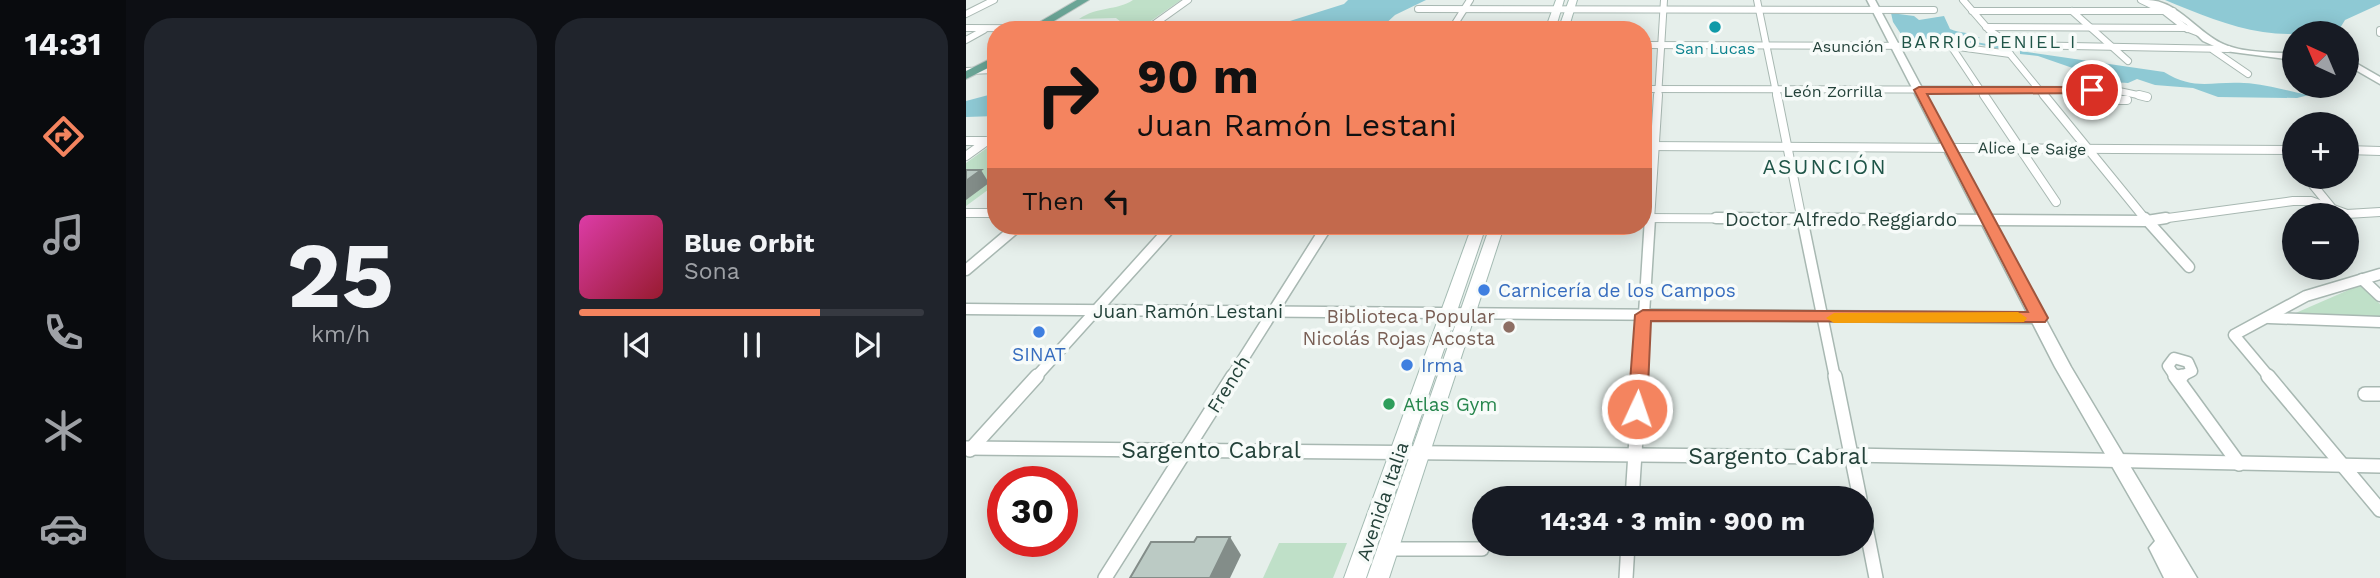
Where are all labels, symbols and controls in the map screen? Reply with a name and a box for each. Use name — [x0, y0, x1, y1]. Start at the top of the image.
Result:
marker: San Lucas — [1707, 19, 1723, 35]
north arrow — [2282, 21, 2359, 98]
map controls — [2282, 21, 2359, 280]
text: 14:31 — [25, 25, 101, 63]
district label: BARRIO PENIEL I — [1901, 31, 2077, 52]
street label: Asunción — [1812, 37, 1884, 56]
place label: San Lucas — [1675, 39, 1755, 58]
text: 90 m — [1137, 47, 1259, 105]
icon: right — [1022, 49, 1113, 140]
pin — [2062, 60, 2122, 120]
icon: arrive — [2073, 71, 2111, 109]
street label: León Zorrilla — [1784, 82, 1882, 101]
text: Juan Ramón Lestani — [1137, 106, 1457, 144]
icon: directions — [39, 112, 88, 161]
button: + — [2282, 112, 2359, 189]
street label: Alice Le Saige — [1978, 138, 2086, 159]
district label: ASUNCIÓN — [1762, 154, 1888, 179]
icon: left — [1098, 182, 1136, 220]
text: Then — [1022, 186, 1084, 216]
button: − — [2282, 203, 2359, 280]
street label: Doctor Alfredo Reggiardo — [1725, 208, 1957, 231]
icon: music — [39, 210, 88, 259]
text: 25 — [287, 222, 394, 329]
text: Blue Orbit — [684, 228, 814, 258]
text: Sona — [684, 258, 740, 285]
place label: Carnicería de los Campos — [1498, 279, 1736, 302]
marker: Carnicería de los Campos — [1476, 282, 1492, 298]
street label: Juan Ramón Lestani — [1093, 300, 1283, 323]
place label: Biblioteca Popular Nicolás Rojas Acosta — [1303, 305, 1495, 350]
icon: phone — [39, 308, 88, 357]
marker: Biblioteca Popular Nicolás Rojas Acosta — [1501, 319, 1517, 335]
text: km/h — [311, 321, 370, 348]
marker: SINAT — [1031, 324, 1047, 340]
icon: previous — [618, 326, 656, 364]
icon: pause — [733, 326, 771, 364]
icon: next — [848, 326, 886, 364]
place label: SINAT — [1012, 343, 1066, 366]
street label: French — [1202, 351, 1255, 417]
place label: Irma — [1421, 354, 1463, 377]
marker: Irma — [1399, 357, 1415, 373]
position arrow — [1600, 372, 1674, 446]
place label: Atlas Gym — [1403, 393, 1497, 416]
marker: Atlas Gym — [1381, 396, 1397, 412]
icon: climate — [39, 406, 88, 455]
street label: Sargento Cabral — [1121, 437, 1301, 464]
street label: Avenida Italia — [1351, 438, 1414, 564]
street label: Sargento Cabral — [1688, 443, 1868, 470]
speed limit sign: 30 — [987, 466, 1078, 557]
icon: car — [39, 504, 88, 553]
text: 14:34 · 3 min · 900 m — [1541, 506, 1805, 536]

